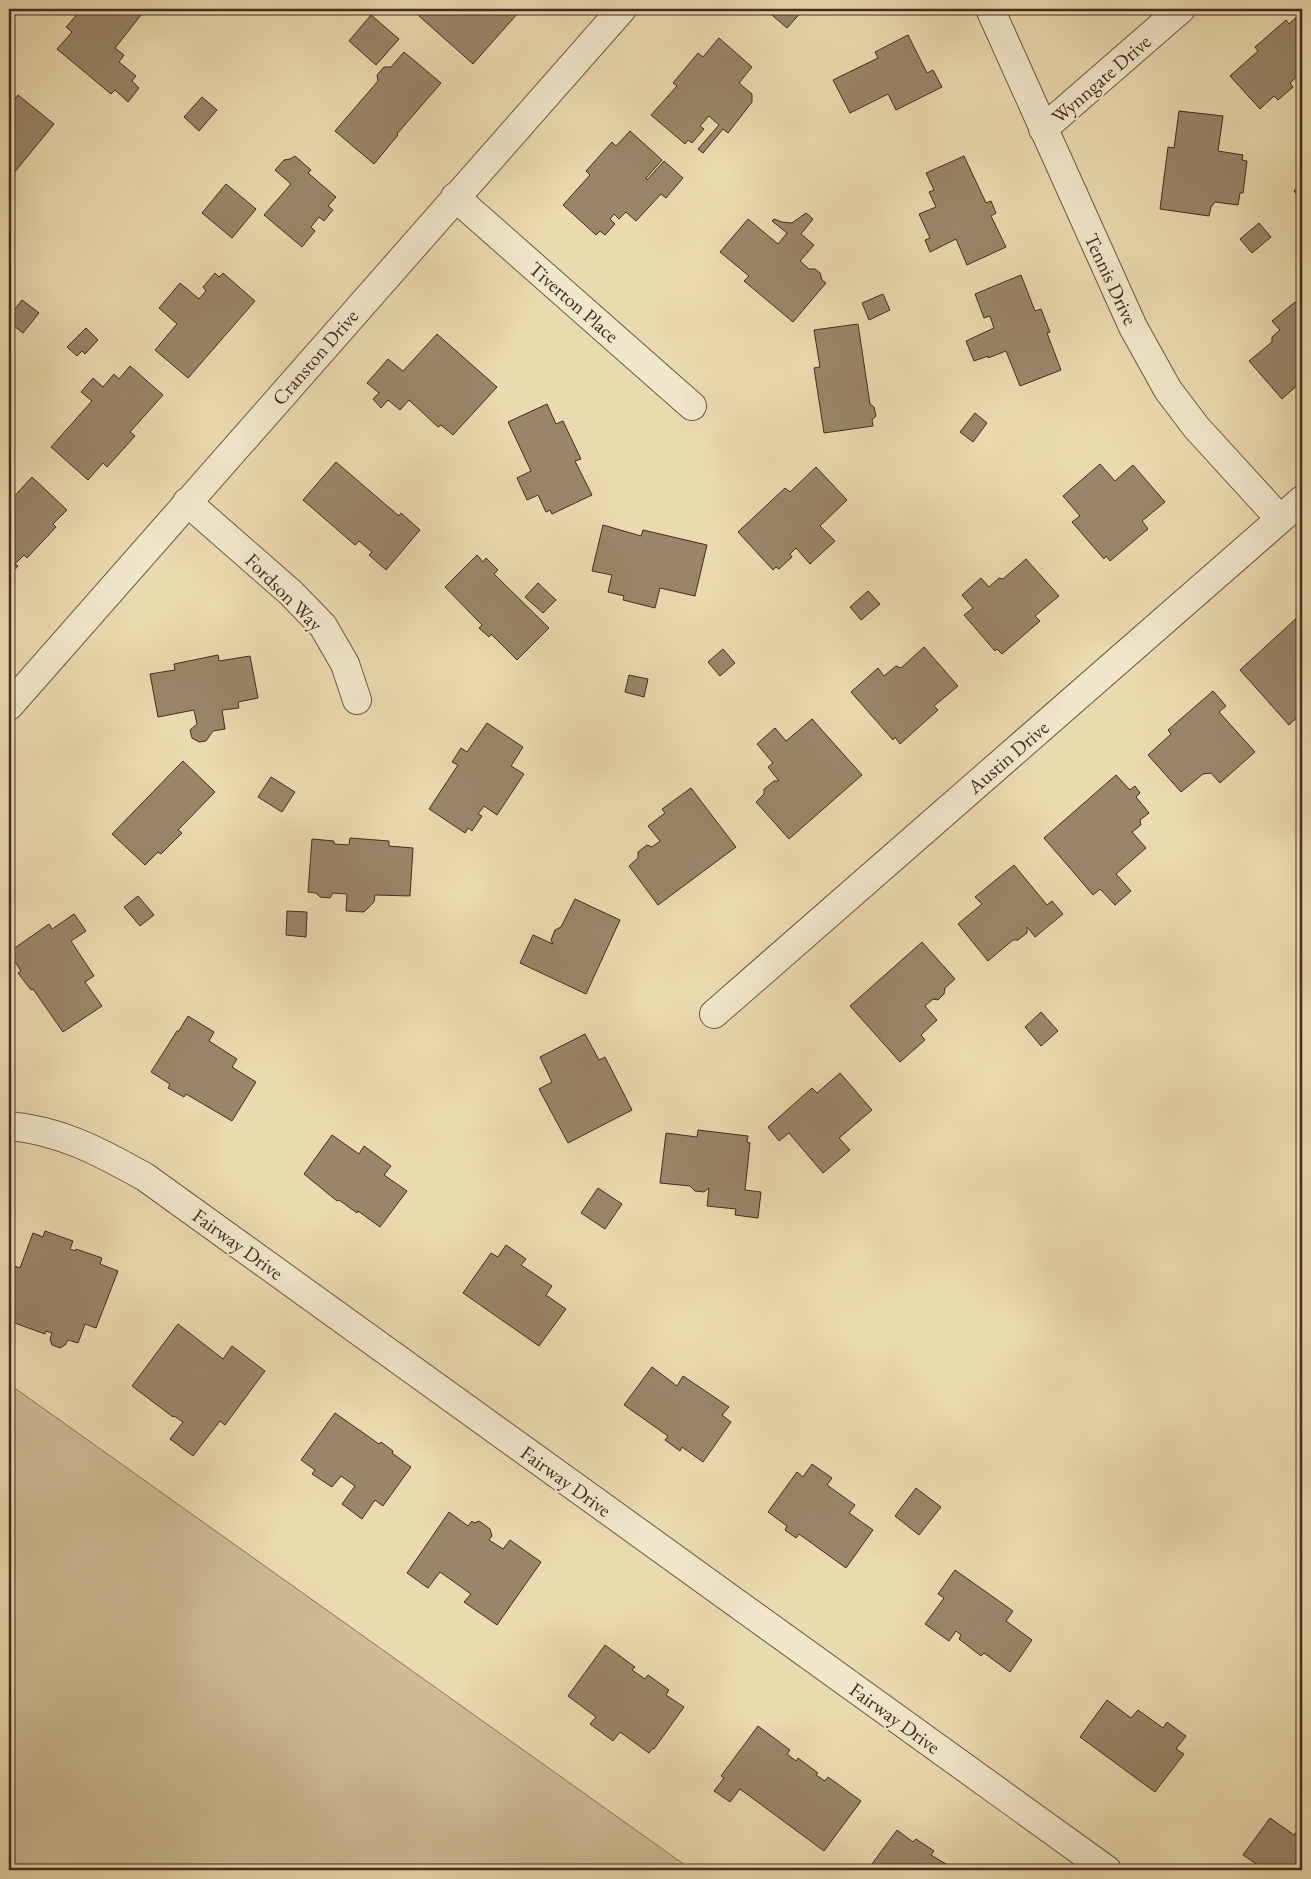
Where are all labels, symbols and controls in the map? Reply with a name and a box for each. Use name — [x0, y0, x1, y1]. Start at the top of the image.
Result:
street label: Wynngate Drive — [1046, 28, 1156, 129]
street label: Tennis Drive — [1078, 229, 1144, 329]
street label: Tiverton Place — [524, 256, 625, 348]
street label: Cranston Drive — [266, 303, 364, 411]
street label: Fordson Way — [239, 547, 329, 637]
street label: Austin Drive — [961, 714, 1054, 800]
street label: Fairway Drive — [188, 1202, 289, 1286]
street label: Fairway Drive — [516, 1439, 617, 1523]
street label: Fairway Drive — [845, 1676, 946, 1760]

